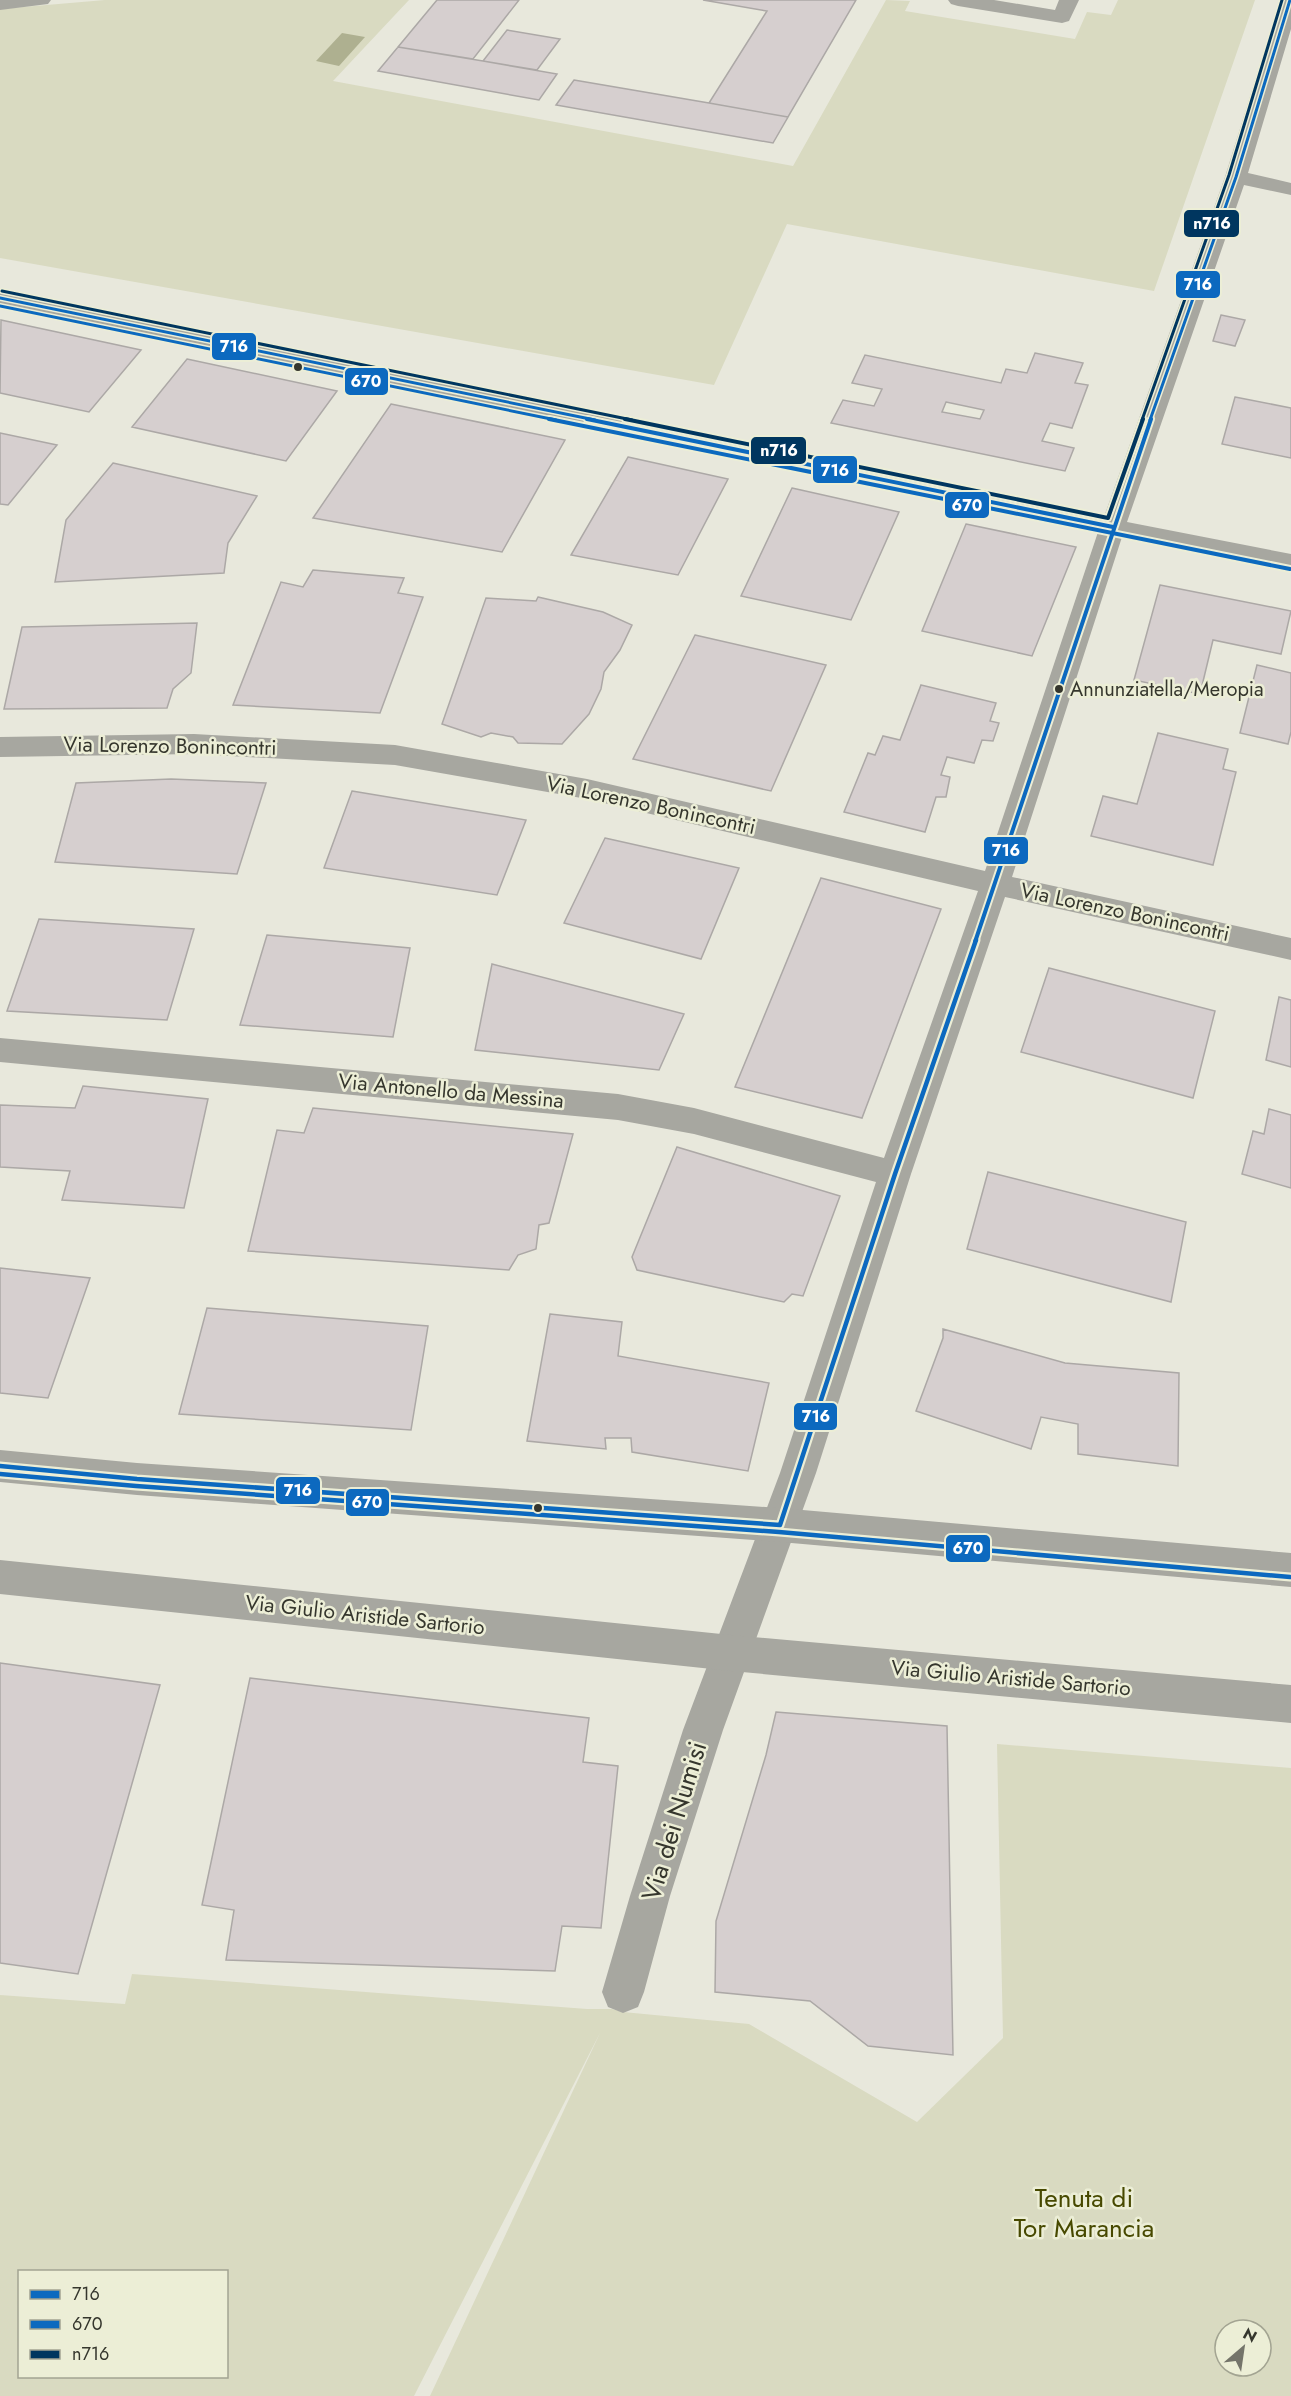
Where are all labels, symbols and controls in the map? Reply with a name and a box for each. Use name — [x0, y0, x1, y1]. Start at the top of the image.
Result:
line badge: n716 — [1183, 209, 1240, 238]
text: n716 — [1193, 212, 1231, 235]
line badge: 716 — [1175, 270, 1221, 299]
text: 716 — [1184, 273, 1212, 296]
line badge: 716 — [211, 332, 257, 361]
text: 716 — [220, 335, 248, 358]
unlabelled marker — [292, 361, 304, 373]
line badge: 670 — [344, 367, 389, 396]
text: 670 — [351, 370, 381, 393]
line badge: n716 — [750, 436, 807, 465]
text: n716 — [760, 439, 798, 462]
line badge: 716 — [812, 455, 858, 484]
text: 716 — [821, 459, 849, 482]
line badge: 670 — [944, 491, 990, 519]
text: 670 — [952, 494, 982, 517]
place label: Annunziatella/Meropia — [1070, 675, 1264, 704]
marker: Annunziatella/Meropia — [1053, 683, 1065, 695]
street label: Via Lorenzo Bonincontri — [63, 729, 277, 763]
street label: Via Lorenzo Bonincontri — [544, 768, 758, 842]
line badge: 716 — [983, 836, 1029, 865]
text: 716 — [992, 839, 1020, 862]
street label: Via Lorenzo Bonincontri — [1018, 875, 1232, 949]
street label: Via Antonello da Messina — [337, 1066, 565, 1116]
line badge: 716 — [793, 1402, 838, 1431]
text: 716 — [802, 1405, 830, 1428]
line badge: 716 — [275, 1476, 321, 1505]
text: 716 — [284, 1479, 312, 1502]
line badge: 670 — [345, 1488, 390, 1517]
text: 670 — [352, 1491, 382, 1514]
unlabelled marker — [532, 1502, 544, 1514]
line badge: 670 — [945, 1534, 991, 1563]
text: 670 — [953, 1537, 983, 1560]
street label: Via Giulio Aristide Sartorio — [244, 1588, 486, 1642]
street label: Via Giulio Aristide Sartorio — [890, 1653, 1132, 1703]
street label: Via dei Numisi — [632, 1737, 716, 1905]
park label: Tenuta di Tor Marancia — [1014, 2179, 1154, 2247]
legend — [18, 2270, 228, 2378]
text: 716 — [72, 2281, 100, 2307]
text: 670 — [72, 2311, 103, 2337]
north arrow — [1213, 2318, 1273, 2378]
text: N — [1239, 2322, 1261, 2348]
text: n716 — [72, 2341, 109, 2367]

